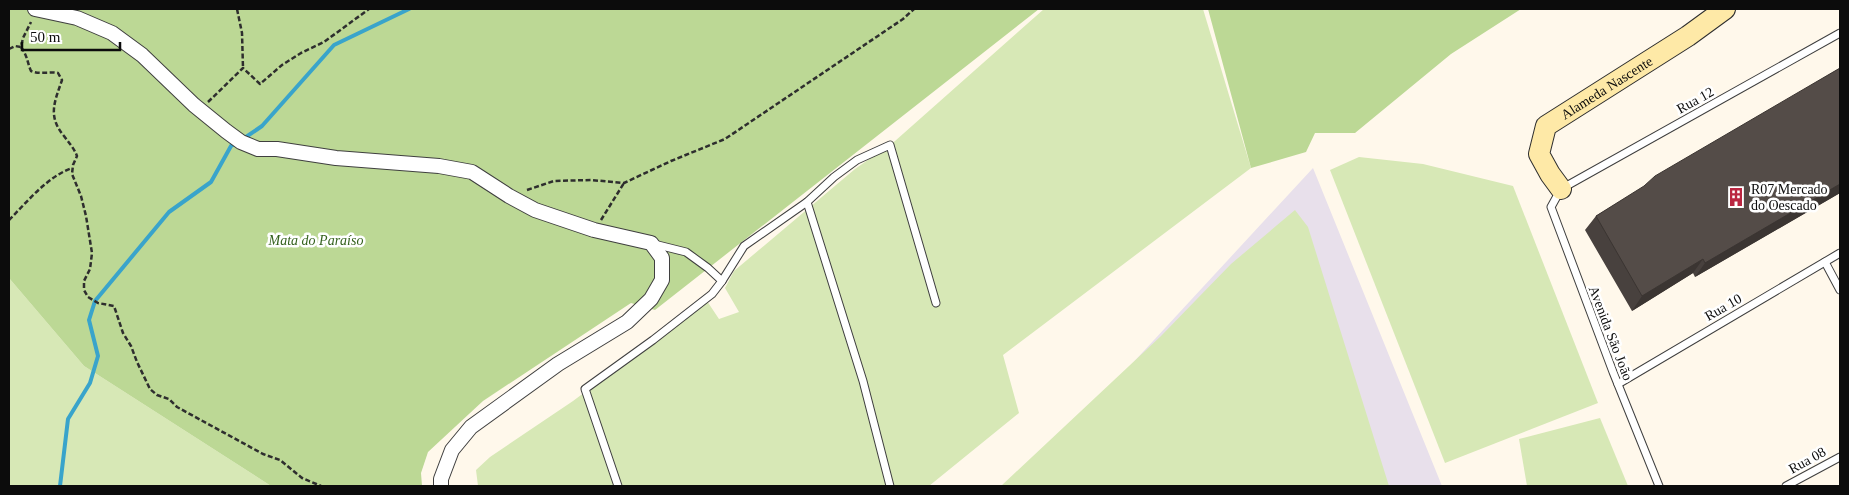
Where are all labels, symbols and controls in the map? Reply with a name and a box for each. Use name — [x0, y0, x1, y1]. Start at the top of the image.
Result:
scale bar — [22, 20, 120, 52]
text: 50 m — [30, 29, 61, 45]
street label: Alameda Nascente — [1558, 53, 1655, 123]
street label: Rua 12 — [1674, 84, 1716, 117]
place label: R07 Mercado do Oescado — [1751, 182, 1828, 213]
building icon: R07 Mercado do Oescado — [1725, 186, 1747, 208]
park label: Mata do Paraíso — [268, 233, 363, 248]
street label: Avenida São João — [1586, 284, 1635, 383]
street label: Rua 10 — [1702, 291, 1744, 324]
street label: Rua 08 — [1786, 444, 1828, 477]

